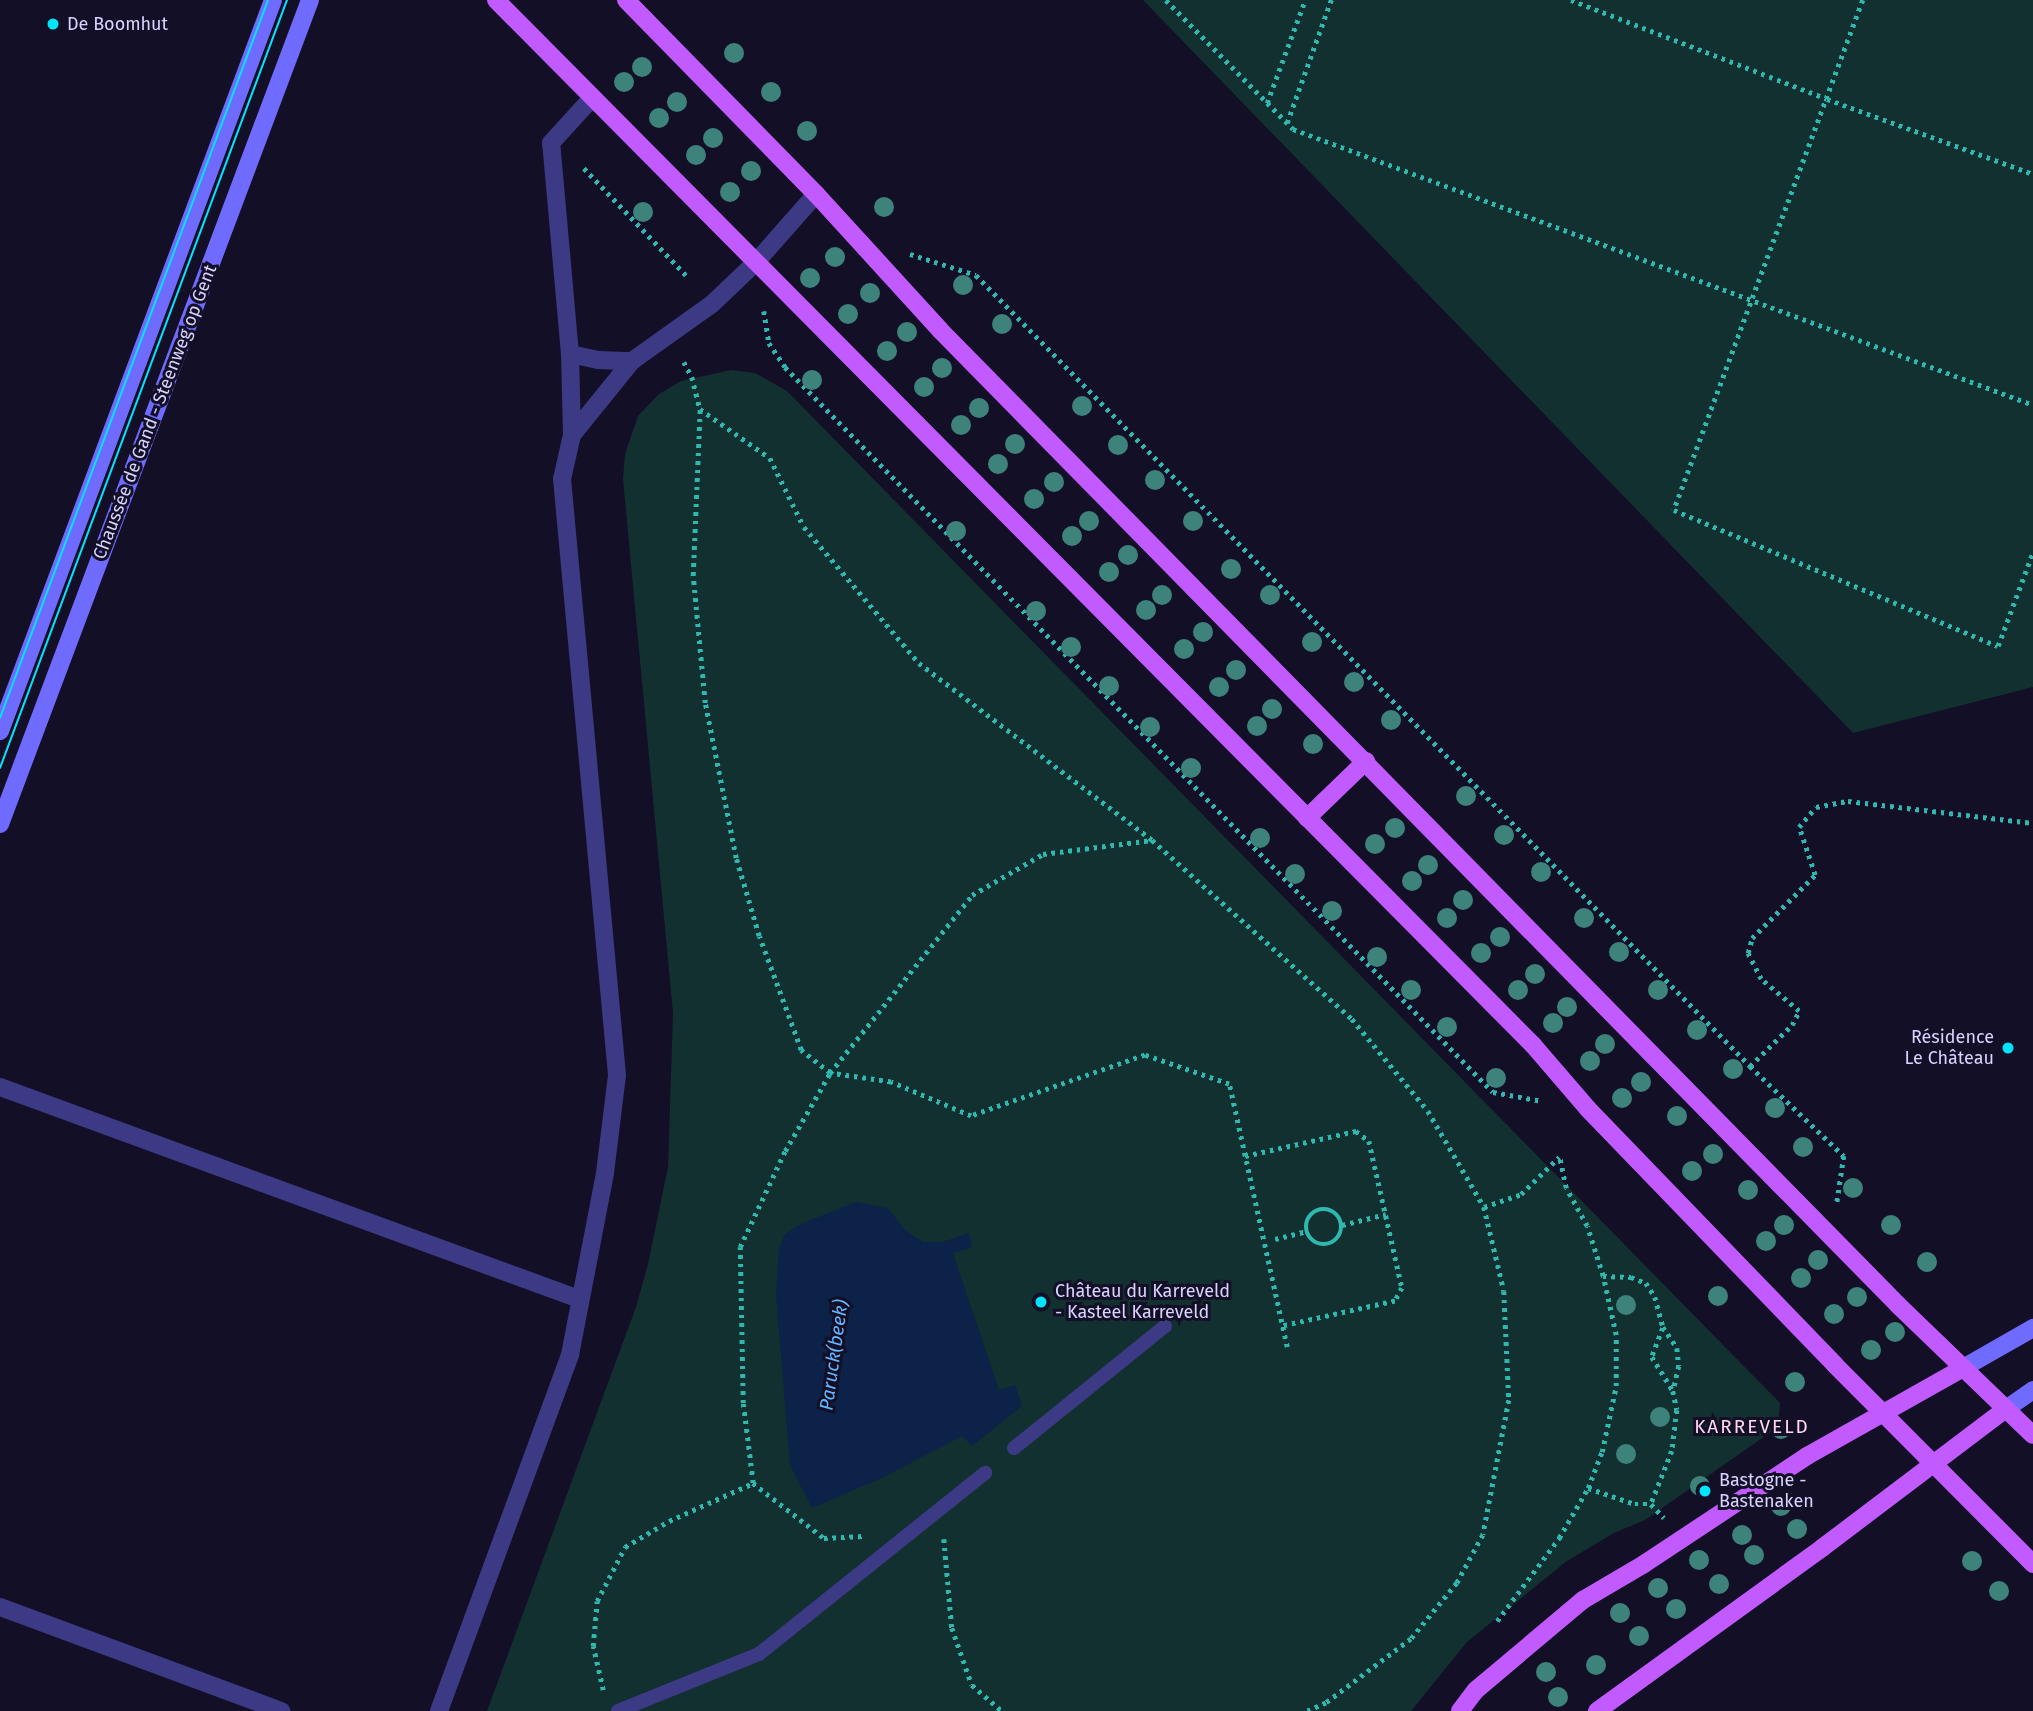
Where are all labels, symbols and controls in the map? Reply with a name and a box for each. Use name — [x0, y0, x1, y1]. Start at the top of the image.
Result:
place label: De Boomhut — [67, 13, 168, 35]
marker: De Boomhut — [45, 16, 61, 32]
street label: Chaussée de Gand - Steenweg op Gent — [89, 262, 221, 562]
place label: Résidence Le Château — [1905, 1027, 1994, 1070]
marker: Résidence Le Château — [2000, 1040, 2016, 1056]
place label: Château du Karreveld - Kasteel Karreveld — [1055, 1281, 1230, 1324]
marker: Château du Karreveld - Kasteel Karreveld — [1033, 1294, 1049, 1310]
water label: Paruck(beek) — [815, 1298, 853, 1412]
district label: KARREVELD — [1695, 1416, 1809, 1438]
place label: Bastogne - Bastenaken — [1719, 1470, 1814, 1512]
marker: Bastogne - Bastenaken — [1697, 1483, 1713, 1499]

